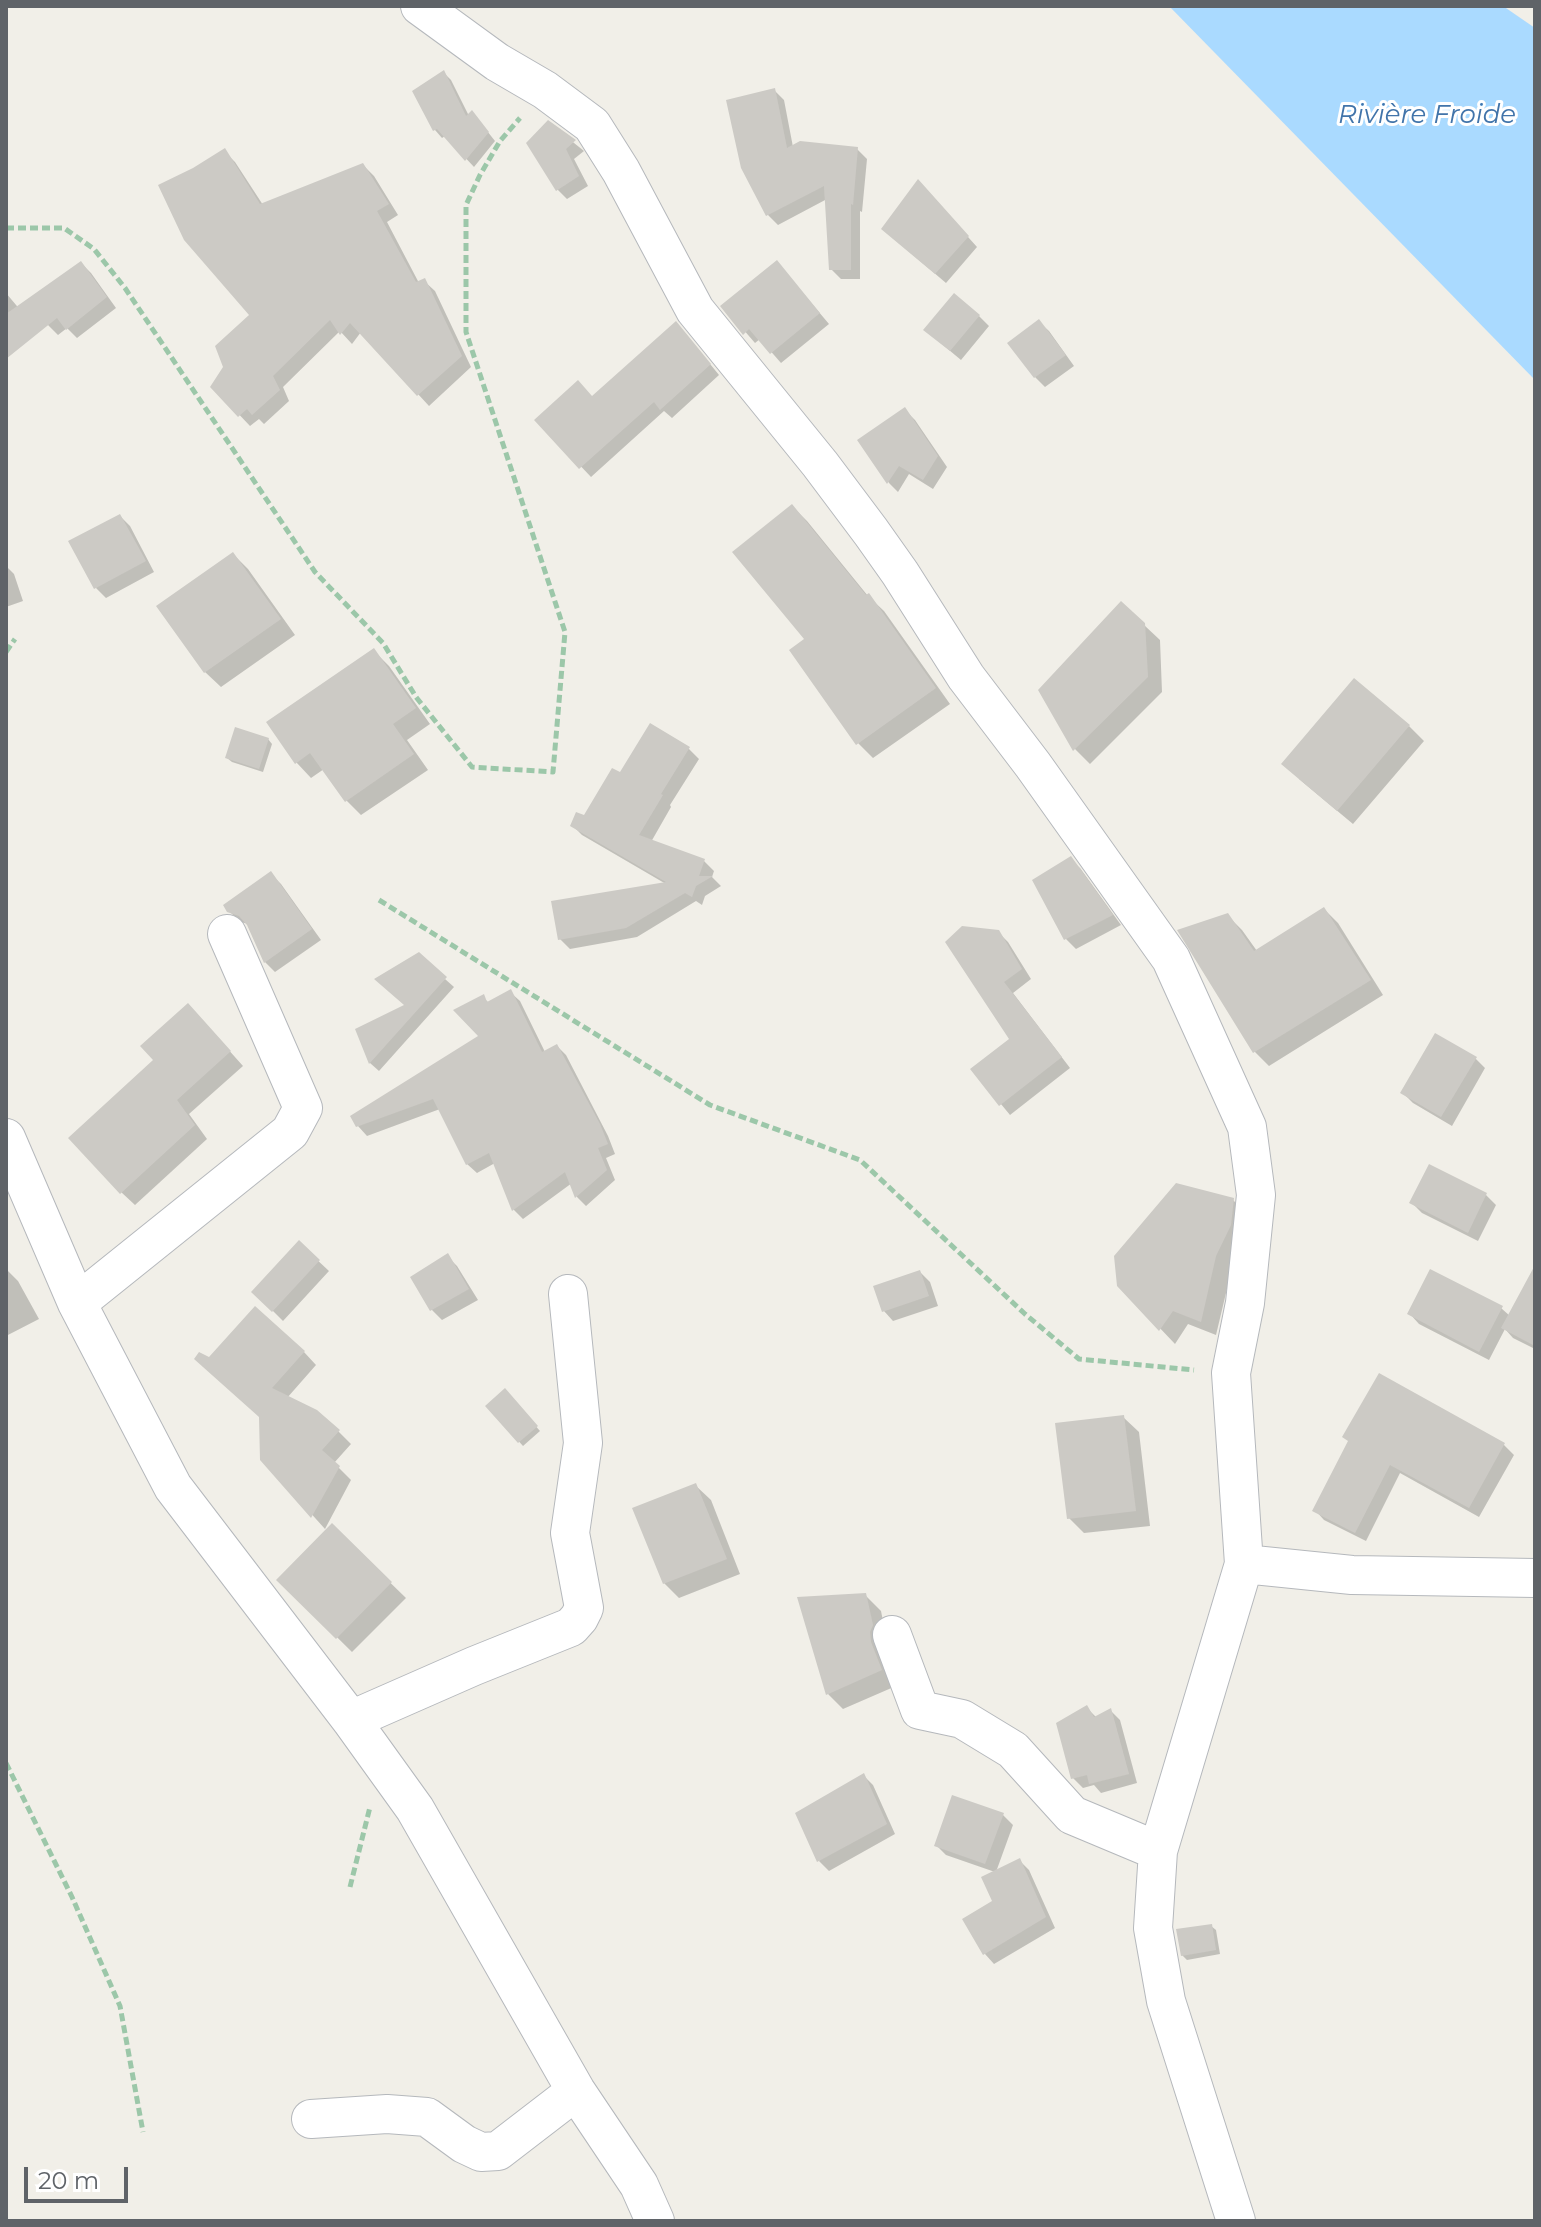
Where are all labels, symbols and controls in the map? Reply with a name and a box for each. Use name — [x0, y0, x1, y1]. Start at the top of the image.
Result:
water label: Rivière Froide — [1338, 99, 1516, 131]
scale bar — [28, 2151, 132, 2201]
text: 20 m — [38, 2166, 99, 2195]

